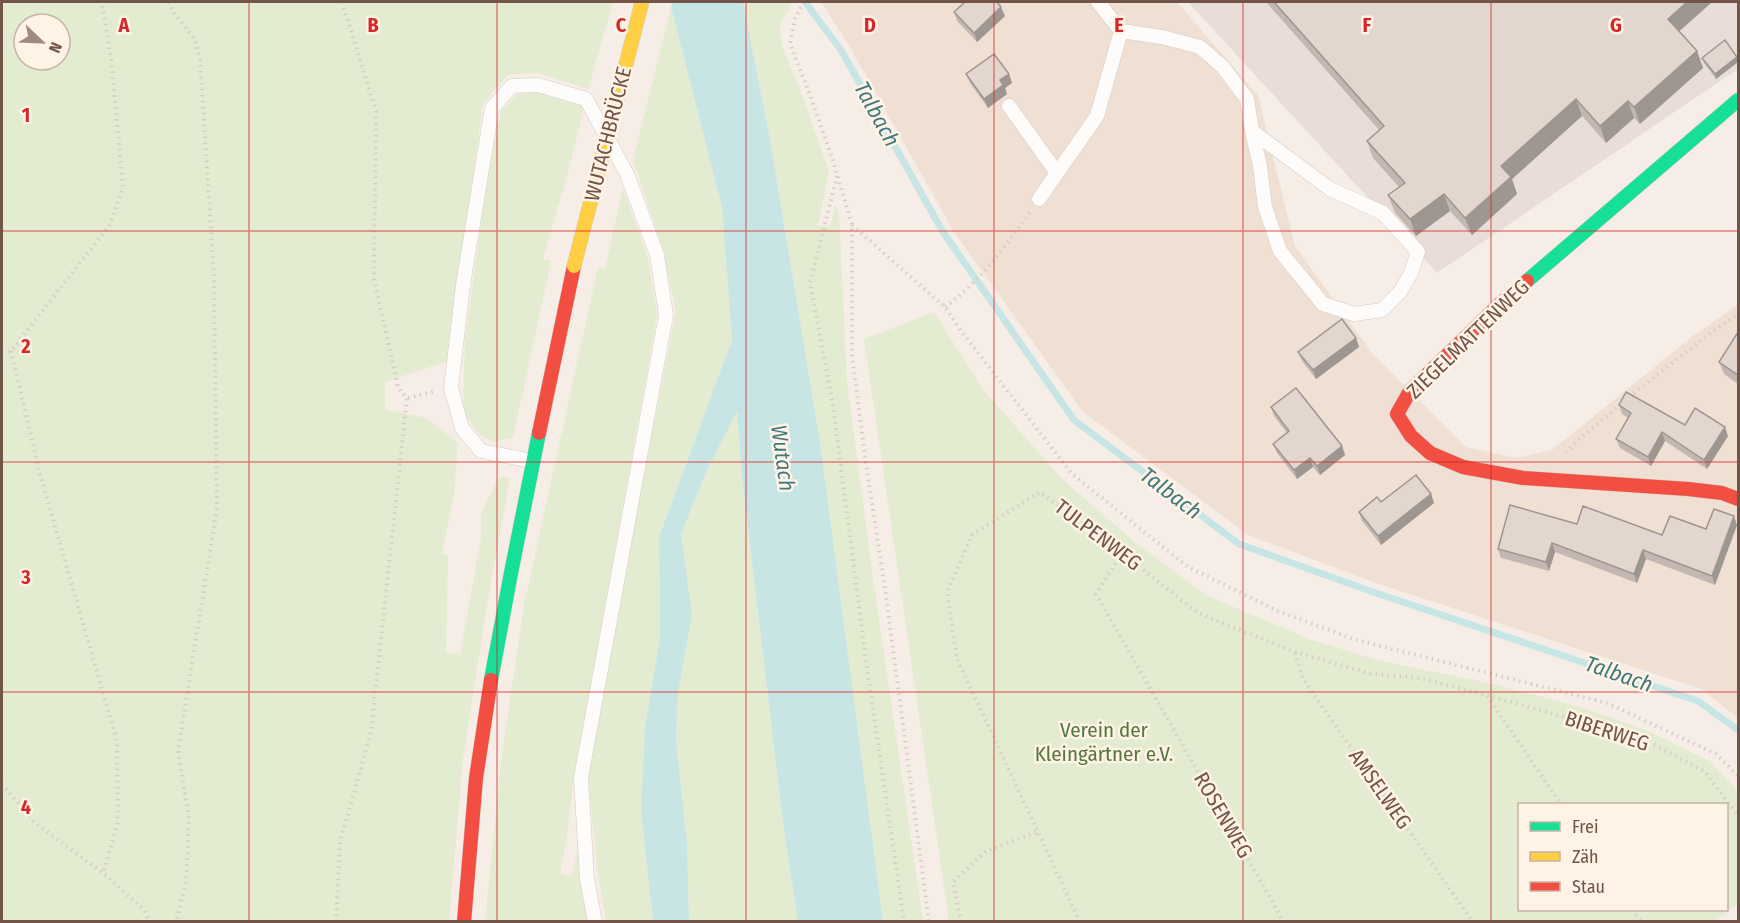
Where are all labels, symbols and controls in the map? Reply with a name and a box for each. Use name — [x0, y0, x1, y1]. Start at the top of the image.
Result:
north arrow — [12, 12, 72, 72]
text: A — [118, 13, 131, 37]
text: B — [367, 13, 379, 37]
text: C — [616, 13, 627, 37]
text: D — [864, 13, 876, 37]
text: E — [1114, 13, 1124, 37]
text: F — [1363, 13, 1372, 37]
text: G — [1610, 13, 1622, 37]
text: N — [45, 40, 66, 56]
street label: WUTACHBRÜCKE — [579, 64, 637, 204]
water label: Talbach — [848, 77, 906, 151]
text: 1 — [22, 103, 30, 127]
street label: ZIEGELMATTENWEG — [1401, 274, 1535, 404]
text: 2 — [20, 334, 31, 358]
water label: Wutach — [765, 423, 801, 493]
water label: Talbach — [1135, 461, 1207, 525]
street label: TULPENWEG — [1049, 494, 1147, 576]
text: 3 — [20, 565, 31, 589]
water label: Talbach — [1581, 650, 1657, 698]
street label: BIBERWEG — [1562, 705, 1652, 757]
park label: Verein der Kleingärtner e.V. — [1035, 717, 1173, 767]
street label: AMSELWEG — [1343, 744, 1417, 834]
street label: ROSENWEG — [1188, 767, 1258, 863]
text: 4 — [21, 795, 31, 819]
legend — [1518, 803, 1728, 911]
text: Frei — [1572, 816, 1598, 838]
text: Zäh — [1572, 846, 1599, 868]
text: Stau — [1572, 876, 1605, 898]

